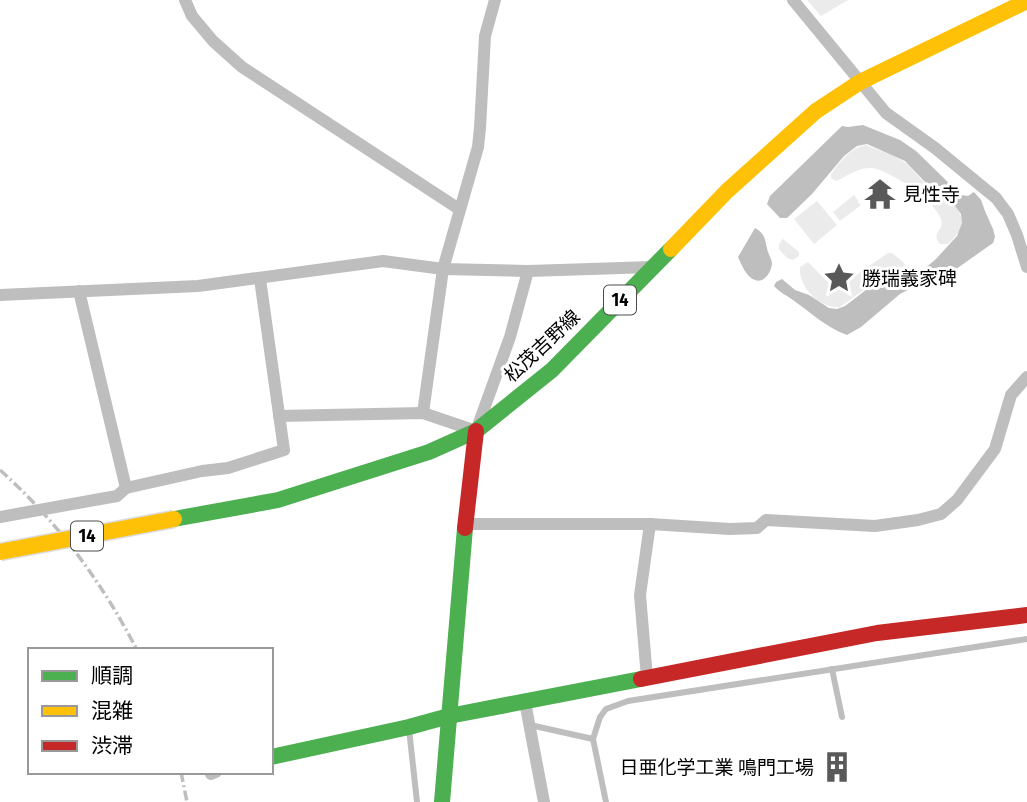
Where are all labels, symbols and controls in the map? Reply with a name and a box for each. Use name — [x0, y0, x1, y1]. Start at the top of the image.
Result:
temple icon: 見性寺 — [863, 177, 897, 211]
place label: 見性寺 — [903, 183, 960, 206]
place icon: 勝瑞義家碑 — [822, 261, 856, 295]
place label: 勝瑞義家碑 — [862, 267, 957, 290]
road number: 14 — [604, 286, 636, 314]
street label: 松茂吉野線 — [499, 305, 585, 387]
road number: 14 — [71, 522, 103, 550]
legend — [28, 648, 273, 774]
text: 順調 — [91, 663, 133, 689]
text: 混雑 — [91, 698, 133, 724]
text: 渋滞 — [91, 733, 133, 759]
building icon: 日亜化学工業 鳴門工場 — [820, 750, 854, 784]
place label: 日亜化学工業 鳴門工場 — [620, 756, 814, 779]

